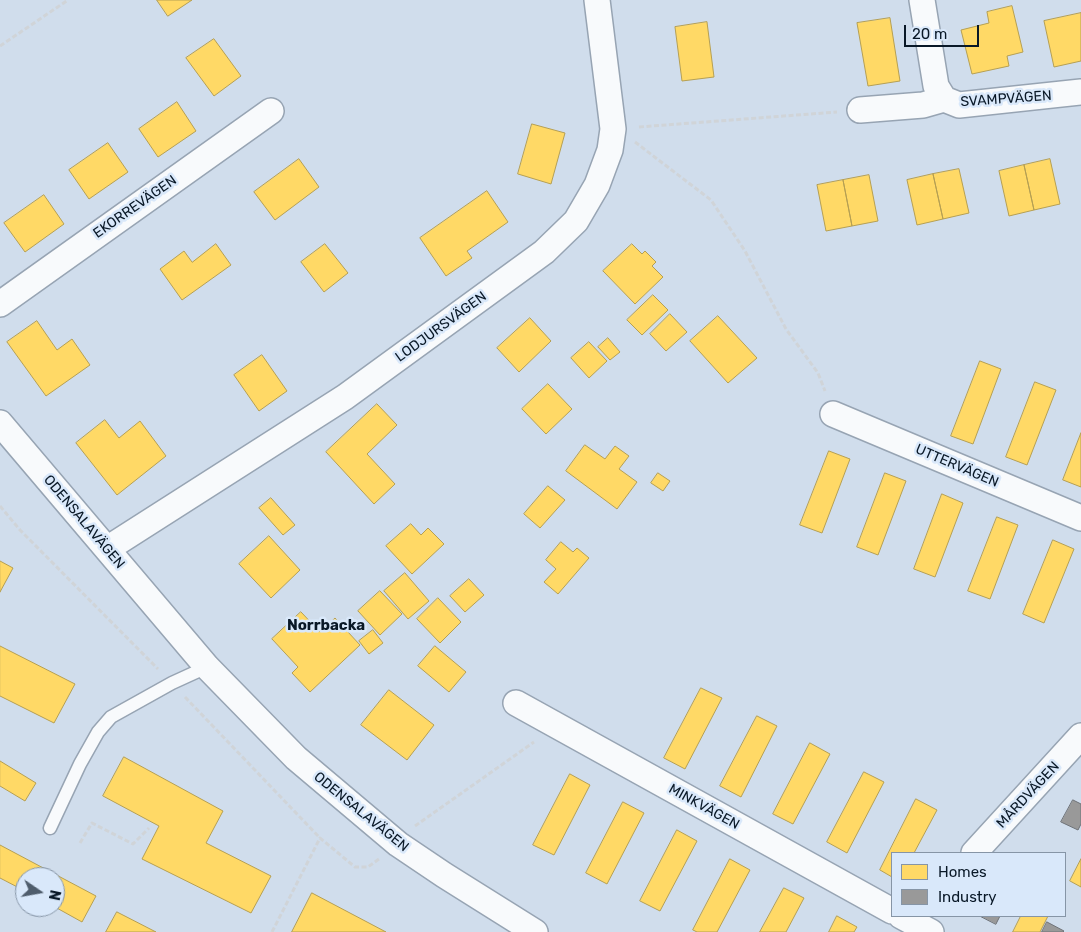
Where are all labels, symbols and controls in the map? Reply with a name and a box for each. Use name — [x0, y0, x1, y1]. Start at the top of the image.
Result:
scale bar — [906, 15, 981, 47]
text: 20 m — [912, 25, 947, 43]
street label: SVAMPVÄGEN — [960, 87, 1052, 111]
street label: EKORREVÄGEN — [90, 172, 180, 242]
street label: LODJURSVÄGEN — [392, 288, 490, 366]
street label: UTTERVÄGEN — [913, 441, 1001, 491]
street label: ODENSALAVÄGEN — [40, 472, 128, 572]
district label: Norrbacka — [287, 617, 365, 635]
street label: MÅRDVÄGEN — [993, 758, 1063, 832]
street label: ODENSALAVÄGEN — [310, 769, 412, 855]
street label: MINKVÄGEN — [666, 781, 742, 833]
legend — [891, 852, 1066, 917]
text: Homes — [938, 863, 987, 881]
north arrow — [15, 867, 65, 917]
text: N — [45, 888, 64, 902]
text: Industry — [938, 888, 997, 906]

